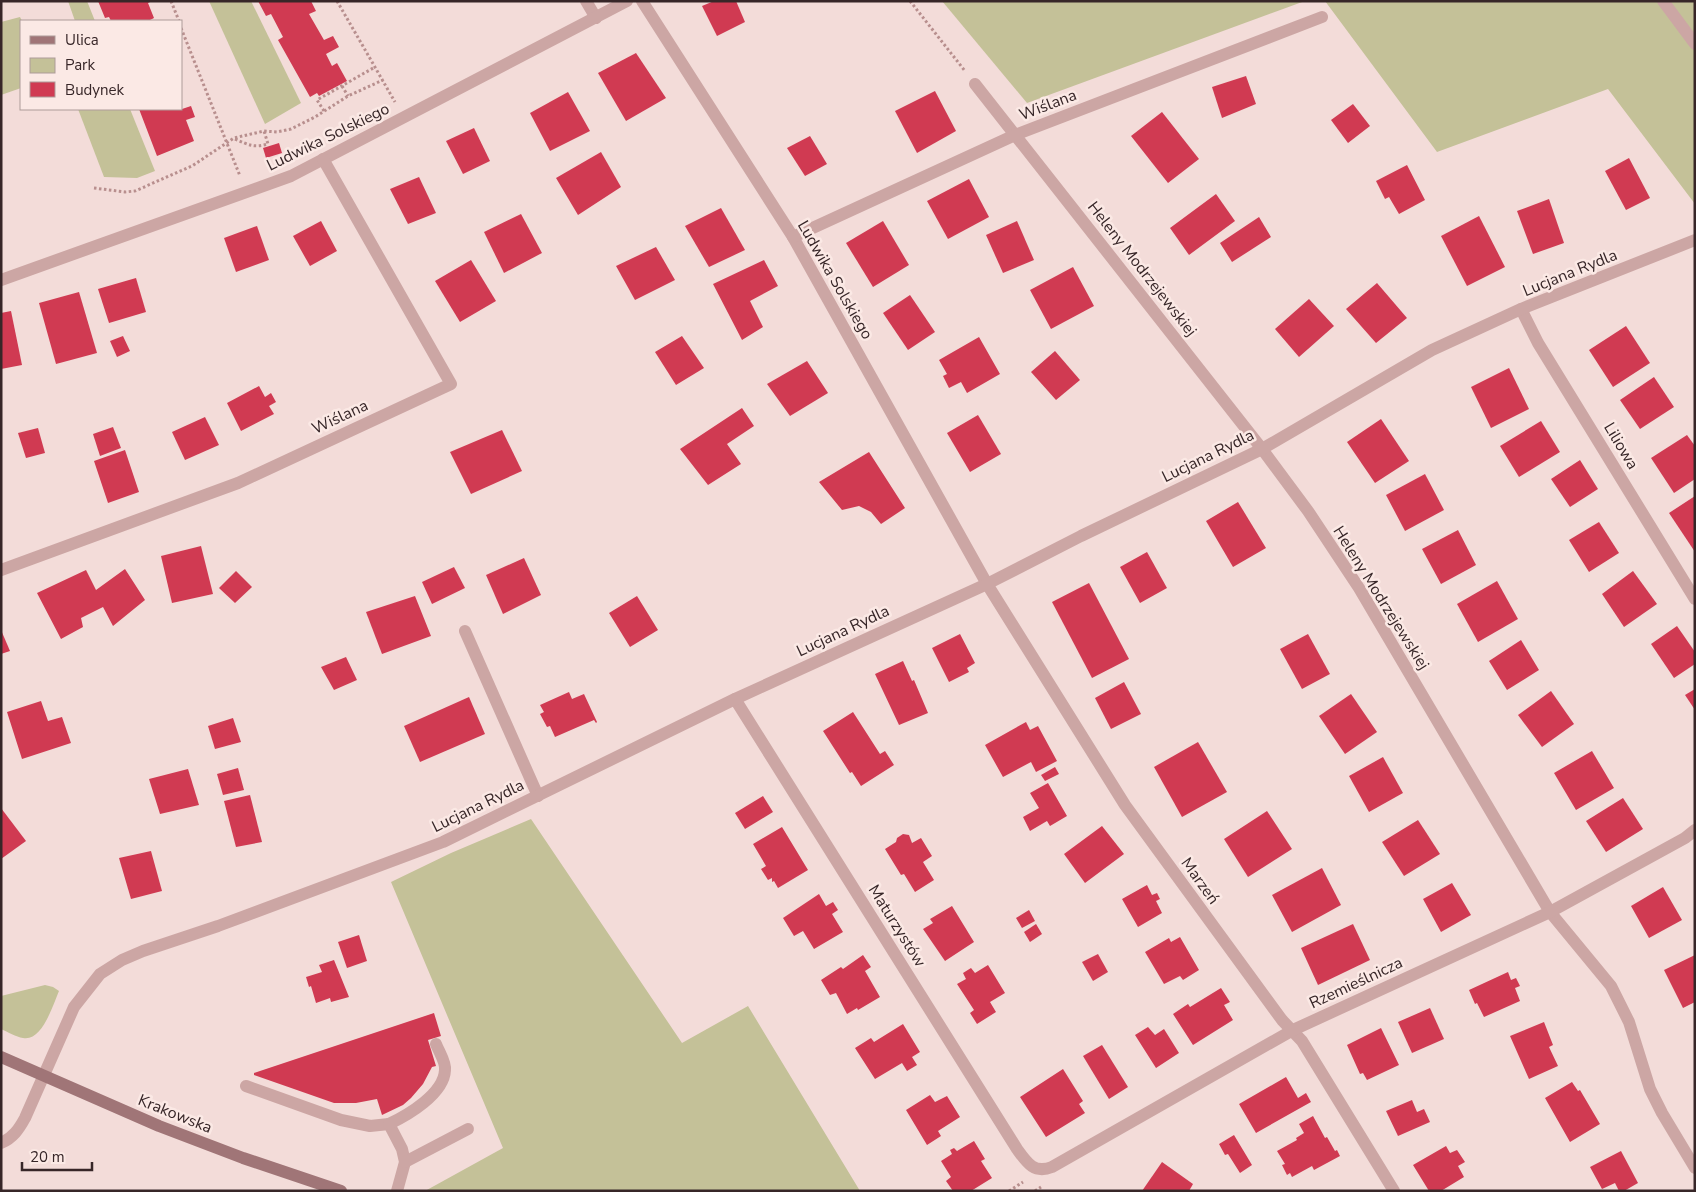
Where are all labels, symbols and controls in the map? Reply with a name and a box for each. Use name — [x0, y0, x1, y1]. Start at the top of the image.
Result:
legend — [20, 20, 182, 110]
text: Ulica — [65, 30, 99, 50]
text: Park — [65, 55, 95, 75]
text: Budynek — [65, 80, 125, 100]
street label: Wiślana — [1016, 84, 1080, 126]
street label: Ludwika Solskiego — [263, 98, 393, 176]
street label: Heleny Modrzejewskiej — [1082, 197, 1202, 341]
street label: Ludwika Solskiego — [792, 216, 878, 344]
street label: Lucjana Rydla — [1519, 244, 1621, 302]
street label: Wiślana — [308, 394, 372, 440]
street label: Liliowa — [1598, 418, 1644, 474]
street label: Lucjana Rydla — [1158, 424, 1258, 488]
street label: Heleny Modrzejewskiej — [1328, 522, 1434, 674]
street label: Lucjana Rydla — [793, 600, 893, 662]
street label: Lucjana Rydla — [428, 774, 528, 838]
street label: Marzeń — [1176, 853, 1224, 909]
street label: Maturzystów — [863, 881, 931, 972]
street label: Rzemieślnicza — [1306, 952, 1406, 1014]
street label: Krakowska — [135, 1089, 215, 1139]
scale bar — [22, 1140, 92, 1172]
text: 20 m — [30, 1147, 65, 1167]

